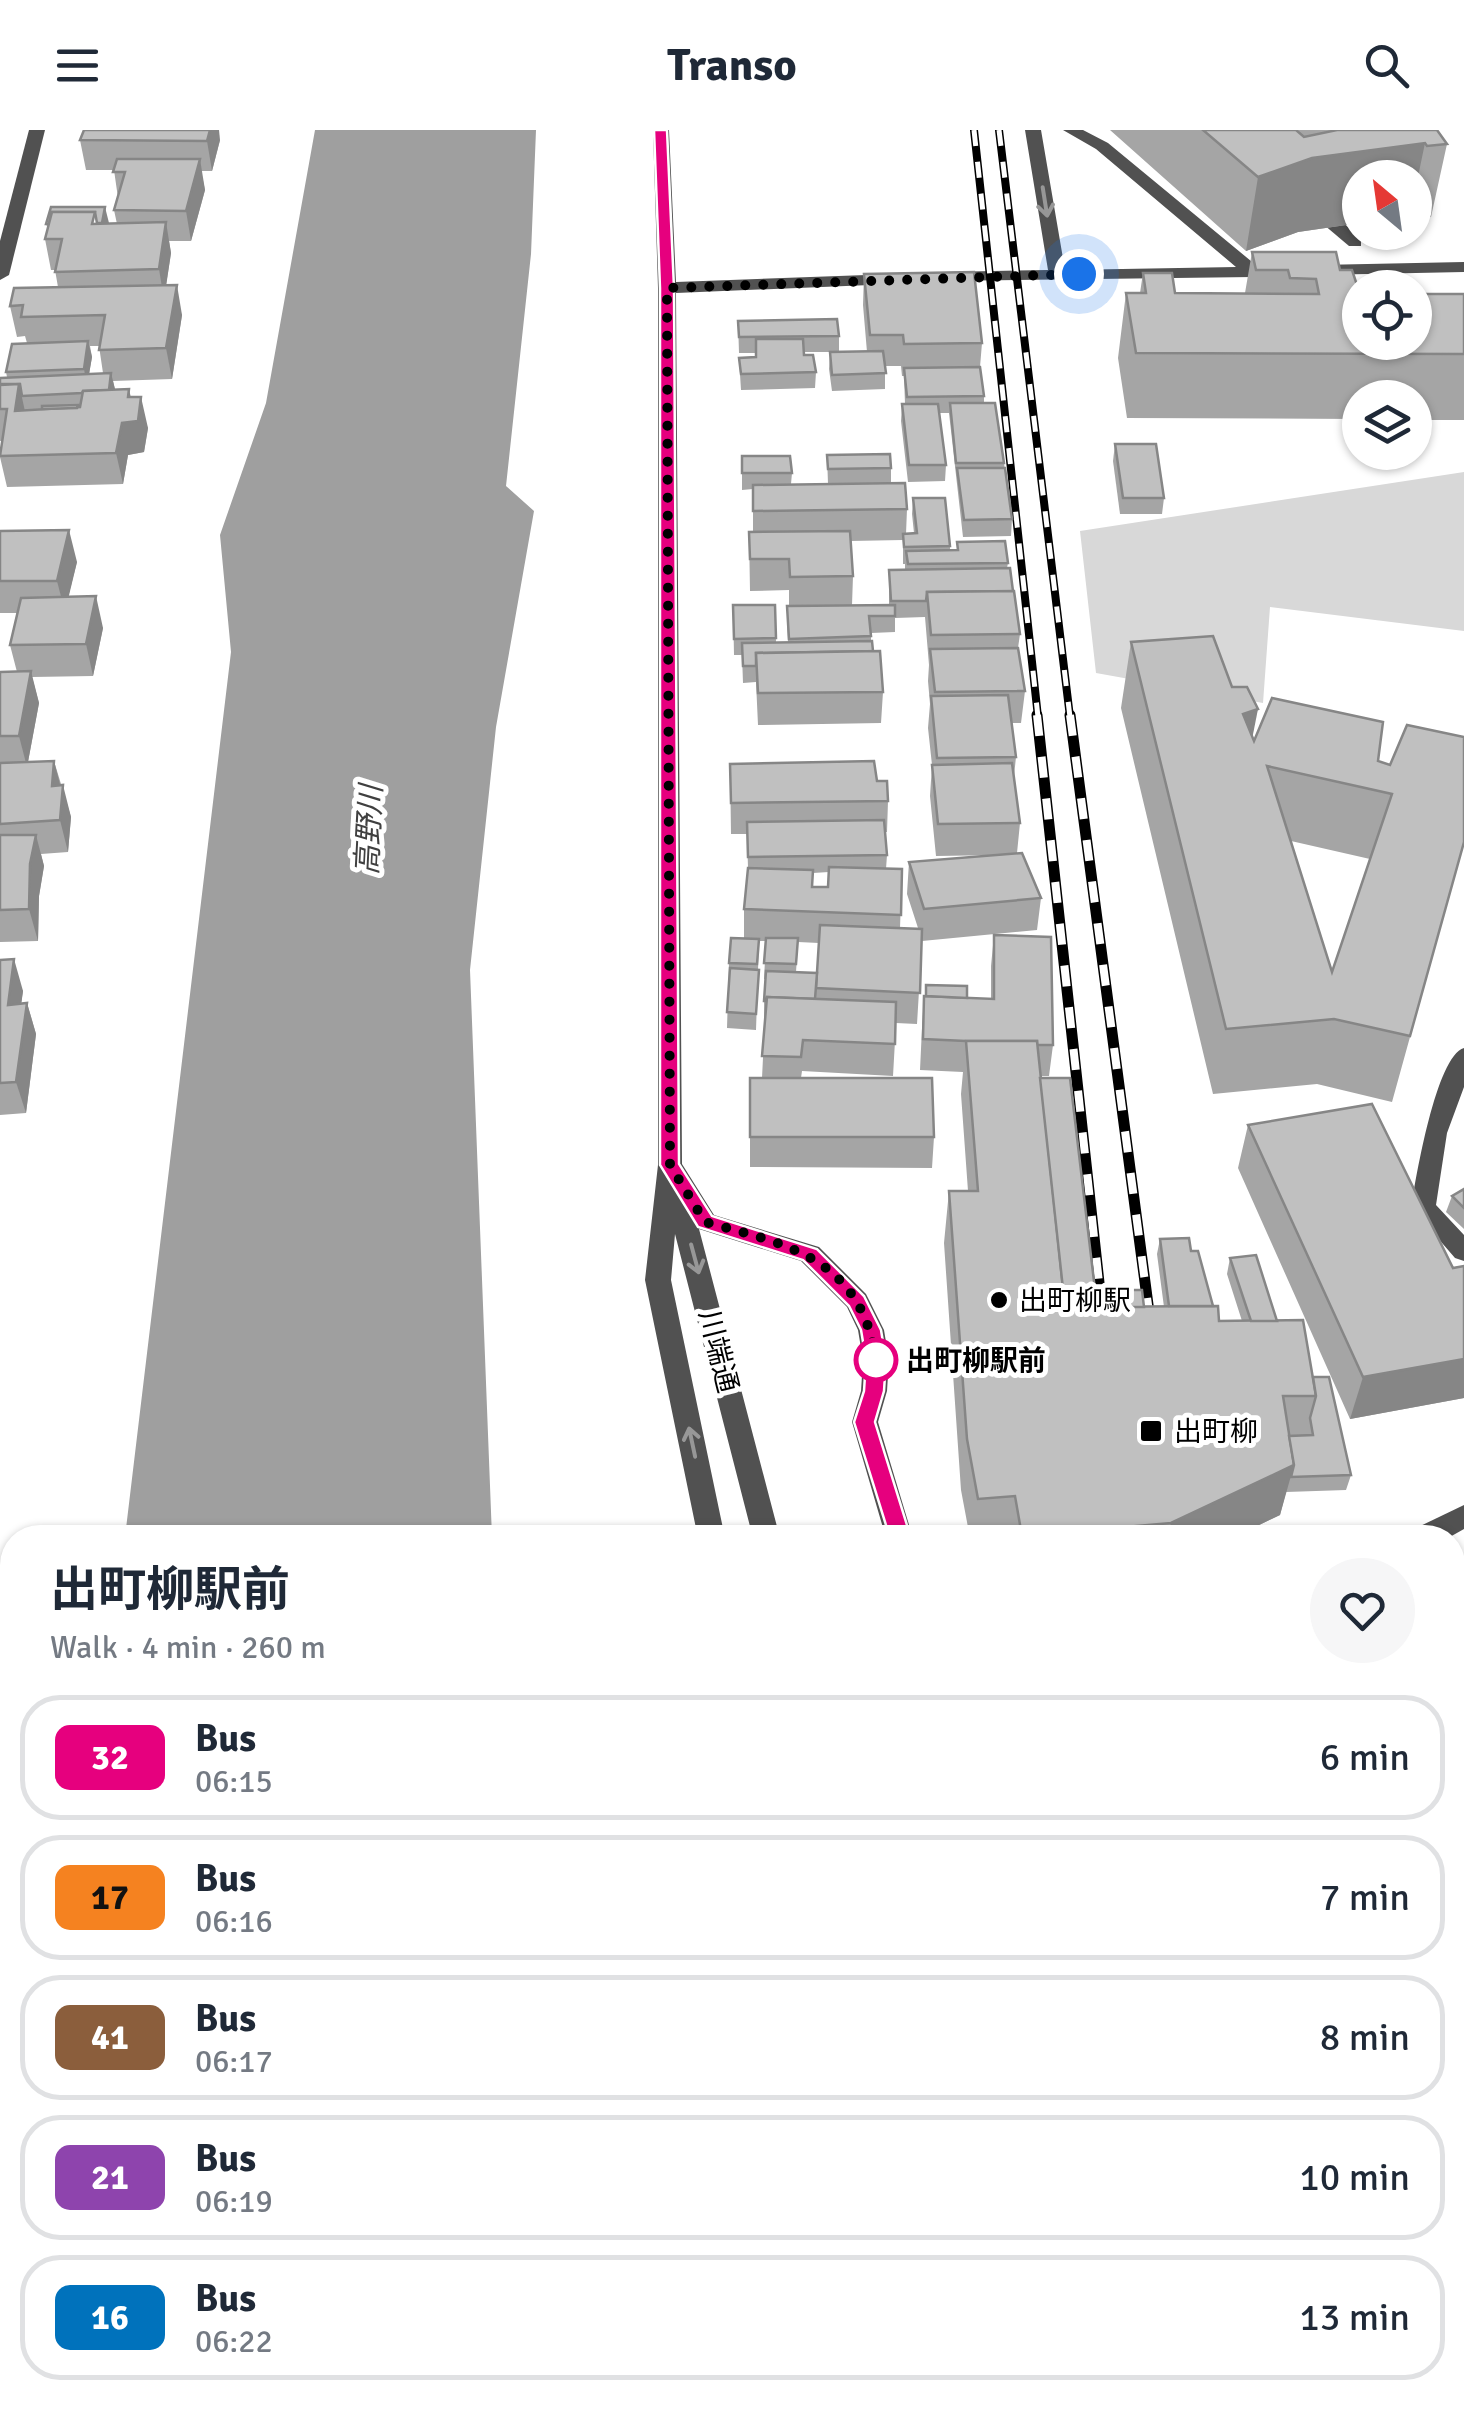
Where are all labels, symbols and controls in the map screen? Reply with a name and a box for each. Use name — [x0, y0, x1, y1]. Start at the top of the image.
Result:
icon: menu — [50, 38, 105, 93]
text: Transo — [667, 38, 797, 93]
icon: search — [1359, 38, 1414, 93]
north arrow — [1342, 160, 1432, 250]
map controls — [1342, 160, 1432, 470]
one-way arrow — [1036, 185, 1055, 218]
your location — [1054, 249, 1104, 299]
button: locate — [1342, 270, 1432, 360]
button: layers — [1342, 380, 1432, 470]
water label: 高野川 — [349, 781, 390, 876]
one-way arrow — [687, 1243, 706, 1274]
place label: 出町柳駅 — [1019, 1284, 1131, 1318]
marker: 出町柳駅 — [988, 1289, 1010, 1311]
street label: 川端通 — [691, 1306, 745, 1396]
marker: 出町柳駅前 — [855, 1339, 897, 1381]
place label: 出町柳駅前 — [906, 1344, 1046, 1378]
place label: 出町柳 — [1174, 1415, 1258, 1449]
marker: 出町柳 — [1138, 1418, 1164, 1444]
one-way arrow — [682, 1427, 701, 1459]
button: heart — [1310, 1558, 1415, 1663]
text: 出町柳駅前 — [50, 1561, 290, 1620]
text: Walk · 4 min · 260 m — [50, 1628, 326, 1667]
text: Bus — [195, 1715, 256, 1762]
text: 6 min — [1320, 1734, 1410, 1781]
text: 32 — [91, 1736, 129, 1779]
text: 06:15 — [195, 1762, 273, 1801]
text: Bus — [195, 1855, 256, 1902]
text: 7 min — [1320, 1874, 1410, 1921]
text: 17 — [91, 1876, 129, 1919]
text: 06:16 — [195, 1902, 273, 1941]
text: Bus — [195, 1995, 256, 2042]
text: 8 min — [1320, 2014, 1410, 2061]
text: 41 — [91, 2016, 129, 2059]
text: 06:17 — [195, 2042, 273, 2081]
text: Bus — [195, 2135, 256, 2182]
text: 10 min — [1299, 2154, 1410, 2201]
text: 21 — [91, 2156, 129, 2199]
text: 06:19 — [195, 2182, 273, 2221]
text: Bus — [195, 2275, 256, 2322]
text: 13 min — [1299, 2294, 1410, 2341]
text: 16 — [91, 2296, 129, 2339]
text: 06:22 — [195, 2322, 273, 2361]

